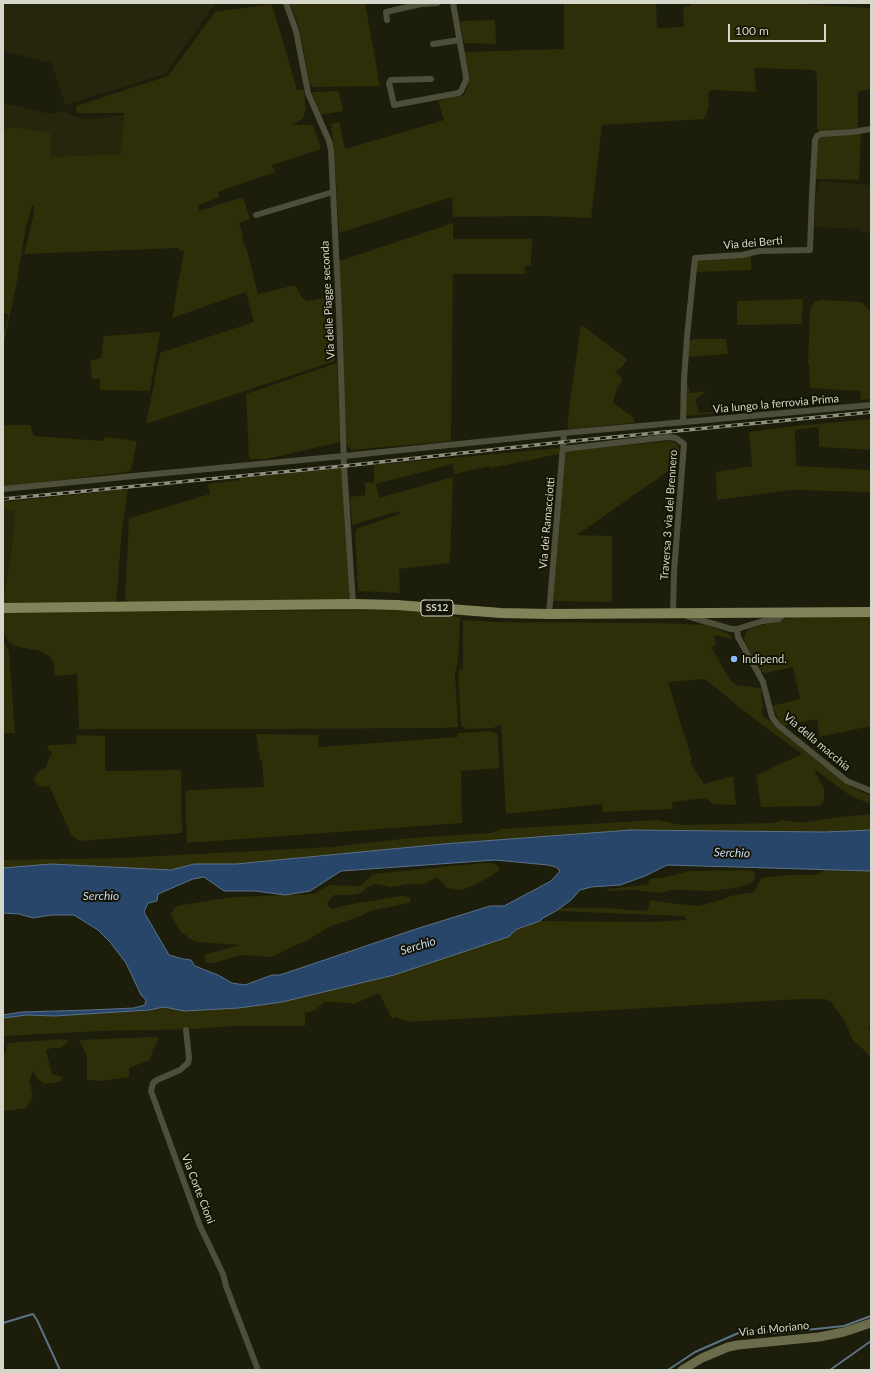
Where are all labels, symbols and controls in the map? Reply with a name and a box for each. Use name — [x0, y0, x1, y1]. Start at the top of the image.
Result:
scale bar — [730, 16, 828, 42]
text: 100 m — [735, 23, 769, 38]
street label: Via dei Berti — [723, 234, 783, 252]
street label: Via delle Piagge seconda — [318, 240, 338, 360]
street label: Via lungo la ferrovia Prima — [712, 392, 840, 416]
street label: Traversa 3 via del Brennero — [658, 449, 680, 581]
street label: Via dei Ramacciotti — [536, 477, 558, 569]
road number: SS12 — [421, 600, 453, 616]
place label: Indipend. — [742, 652, 787, 666]
marker: Indipend. — [729, 654, 739, 664]
street label: Via della macchia — [781, 710, 853, 774]
water label: Serchio — [714, 845, 750, 861]
water label: Serchio — [83, 889, 119, 903]
water label: Serchio — [398, 934, 438, 958]
street label: Via Corte Cioni — [179, 1152, 217, 1226]
street label: Via di Moriano — [738, 1319, 810, 1339]

